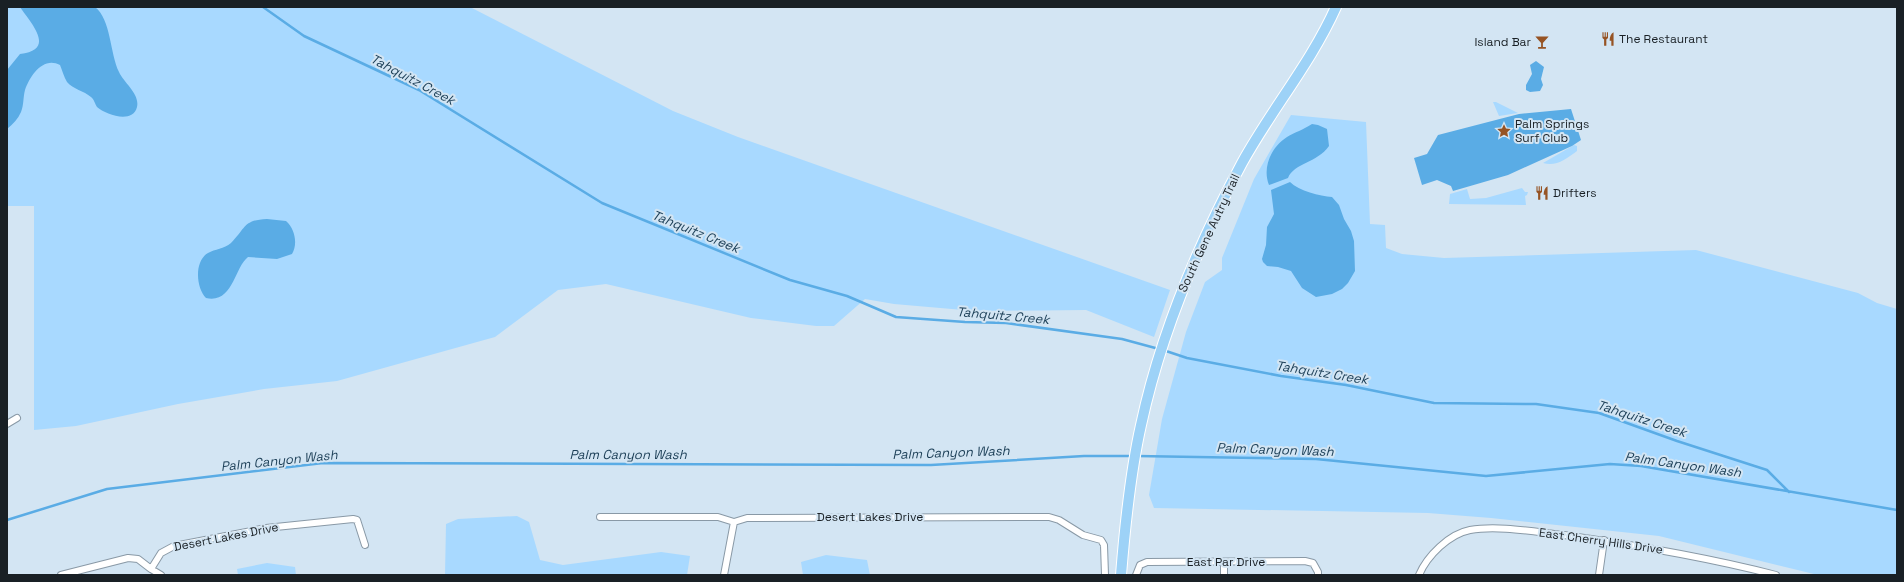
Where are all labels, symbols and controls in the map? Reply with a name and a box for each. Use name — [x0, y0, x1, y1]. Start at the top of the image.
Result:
restaurant icon: The Restaurant — [1600, 31, 1616, 47]
place label: The Restaurant — [1619, 31, 1708, 47]
place label: Island Bar — [1474, 34, 1531, 50]
bar icon: Island Bar — [1534, 34, 1550, 50]
water label: Tahquitz Creek — [368, 50, 460, 110]
place label: Palm Springs Surf Club — [1515, 116, 1589, 146]
place icon: Palm Springs Surf Club — [1496, 123, 1512, 139]
street label: South Gene Autry Trail — [1175, 171, 1243, 295]
restaurant icon: Drifters — [1534, 185, 1550, 201]
place label: Drifters — [1553, 185, 1597, 201]
water label: Tahquitz Creek — [650, 206, 744, 258]
water label: Tahquitz Creek — [956, 303, 1052, 328]
water label: Tahquitz Creek — [1275, 357, 1371, 388]
water label: Tahquitz Creek — [1595, 396, 1691, 442]
water label: Palm Canyon Wash — [1216, 439, 1335, 460]
water label: Palm Canyon Wash — [892, 442, 1011, 463]
water label: Palm Canyon Wash — [220, 446, 339, 475]
water label: Palm Canyon Wash — [569, 446, 688, 463]
water label: Palm Canyon Wash — [1624, 448, 1743, 481]
street label: Desert Lakes Drive — [817, 509, 923, 525]
street label: Desert Lakes Drive — [172, 519, 280, 555]
street label: East Cherry Hills Drive — [1538, 524, 1664, 558]
street label: East Par Drive — [1187, 554, 1265, 570]

